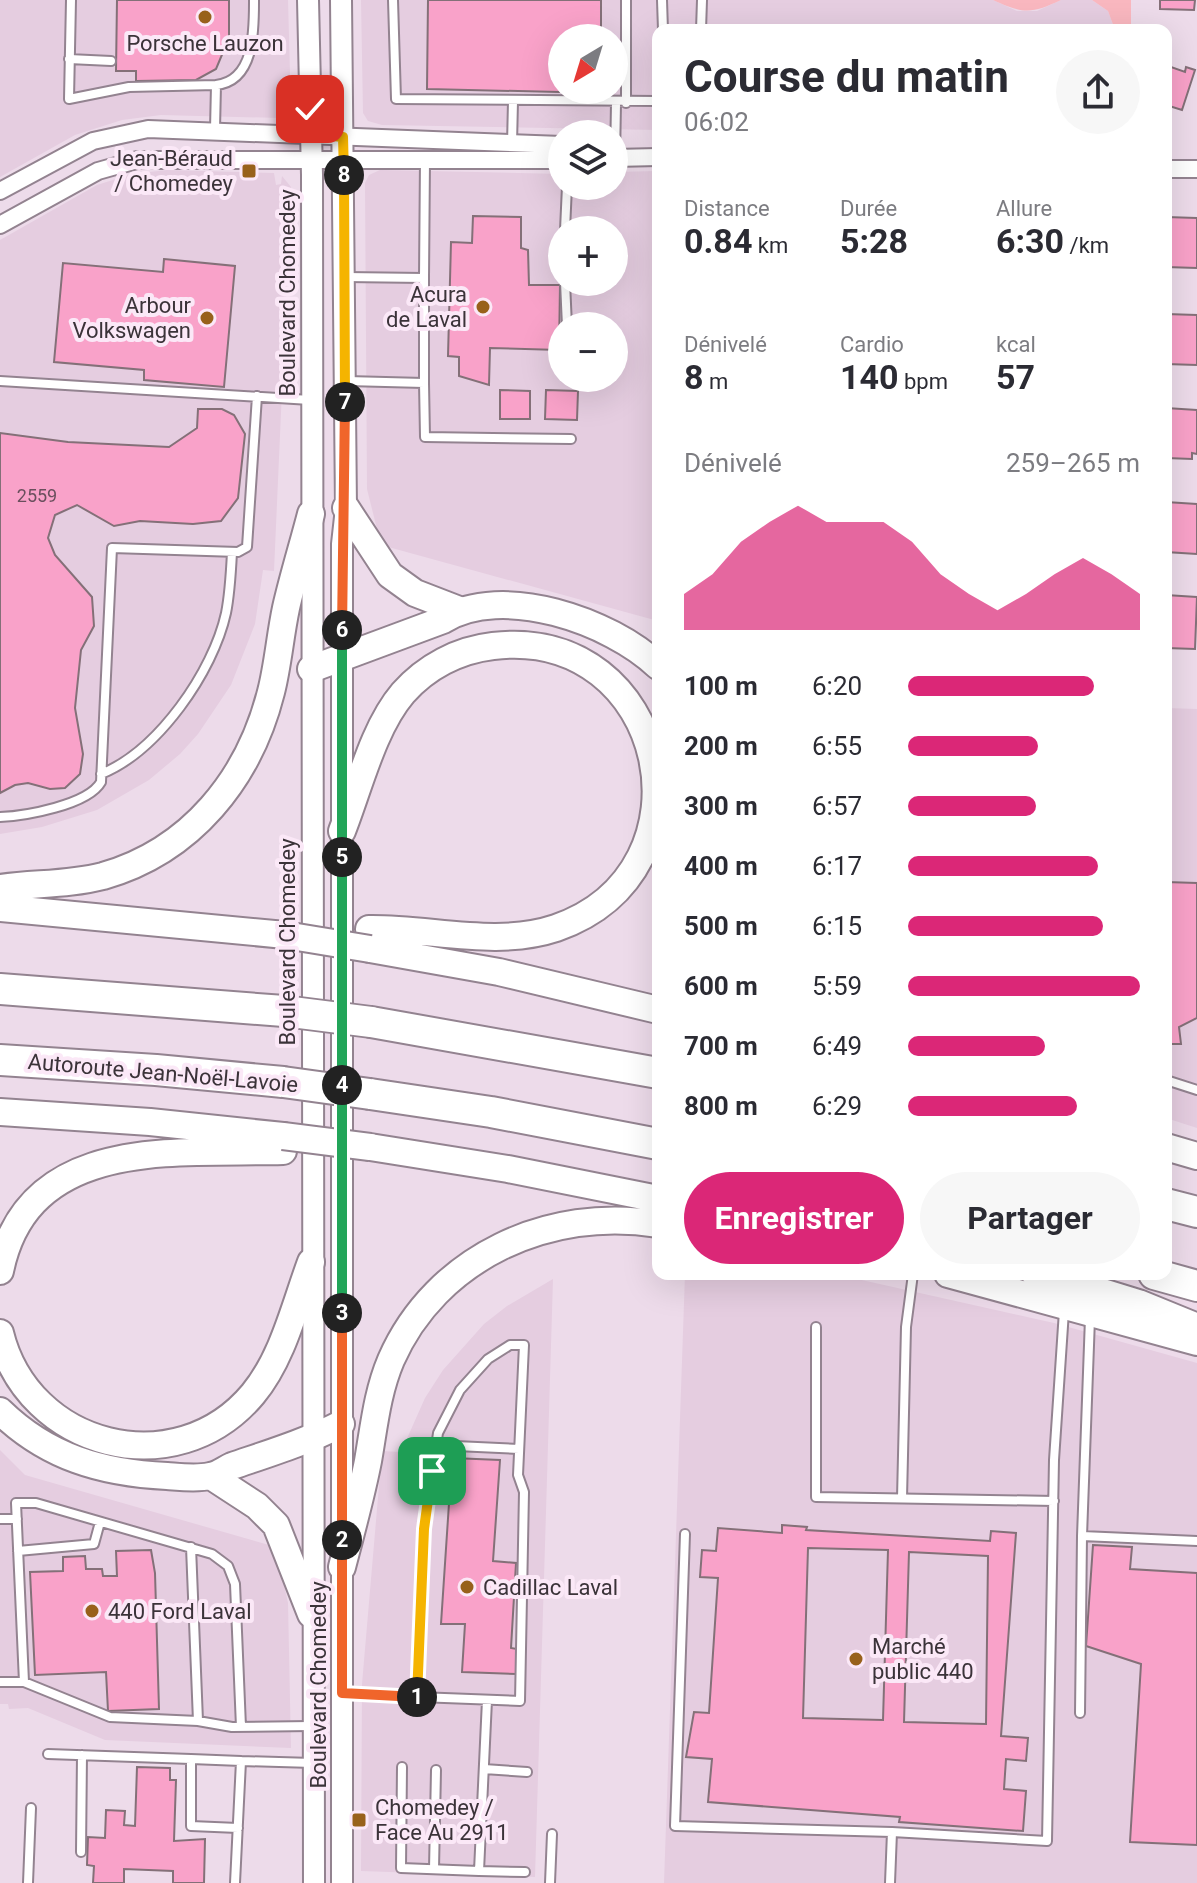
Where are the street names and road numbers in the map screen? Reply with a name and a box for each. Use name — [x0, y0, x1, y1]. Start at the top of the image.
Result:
street label: Boulevard Chomedey — [275, 189, 300, 397]
street label: Boulevard Chomedey — [275, 838, 300, 1046]
street label: Autoroute Jean-Noël-Lavoie — [27, 1049, 299, 1097]
street label: Boulevard Chomedey — [306, 1581, 331, 1789]

